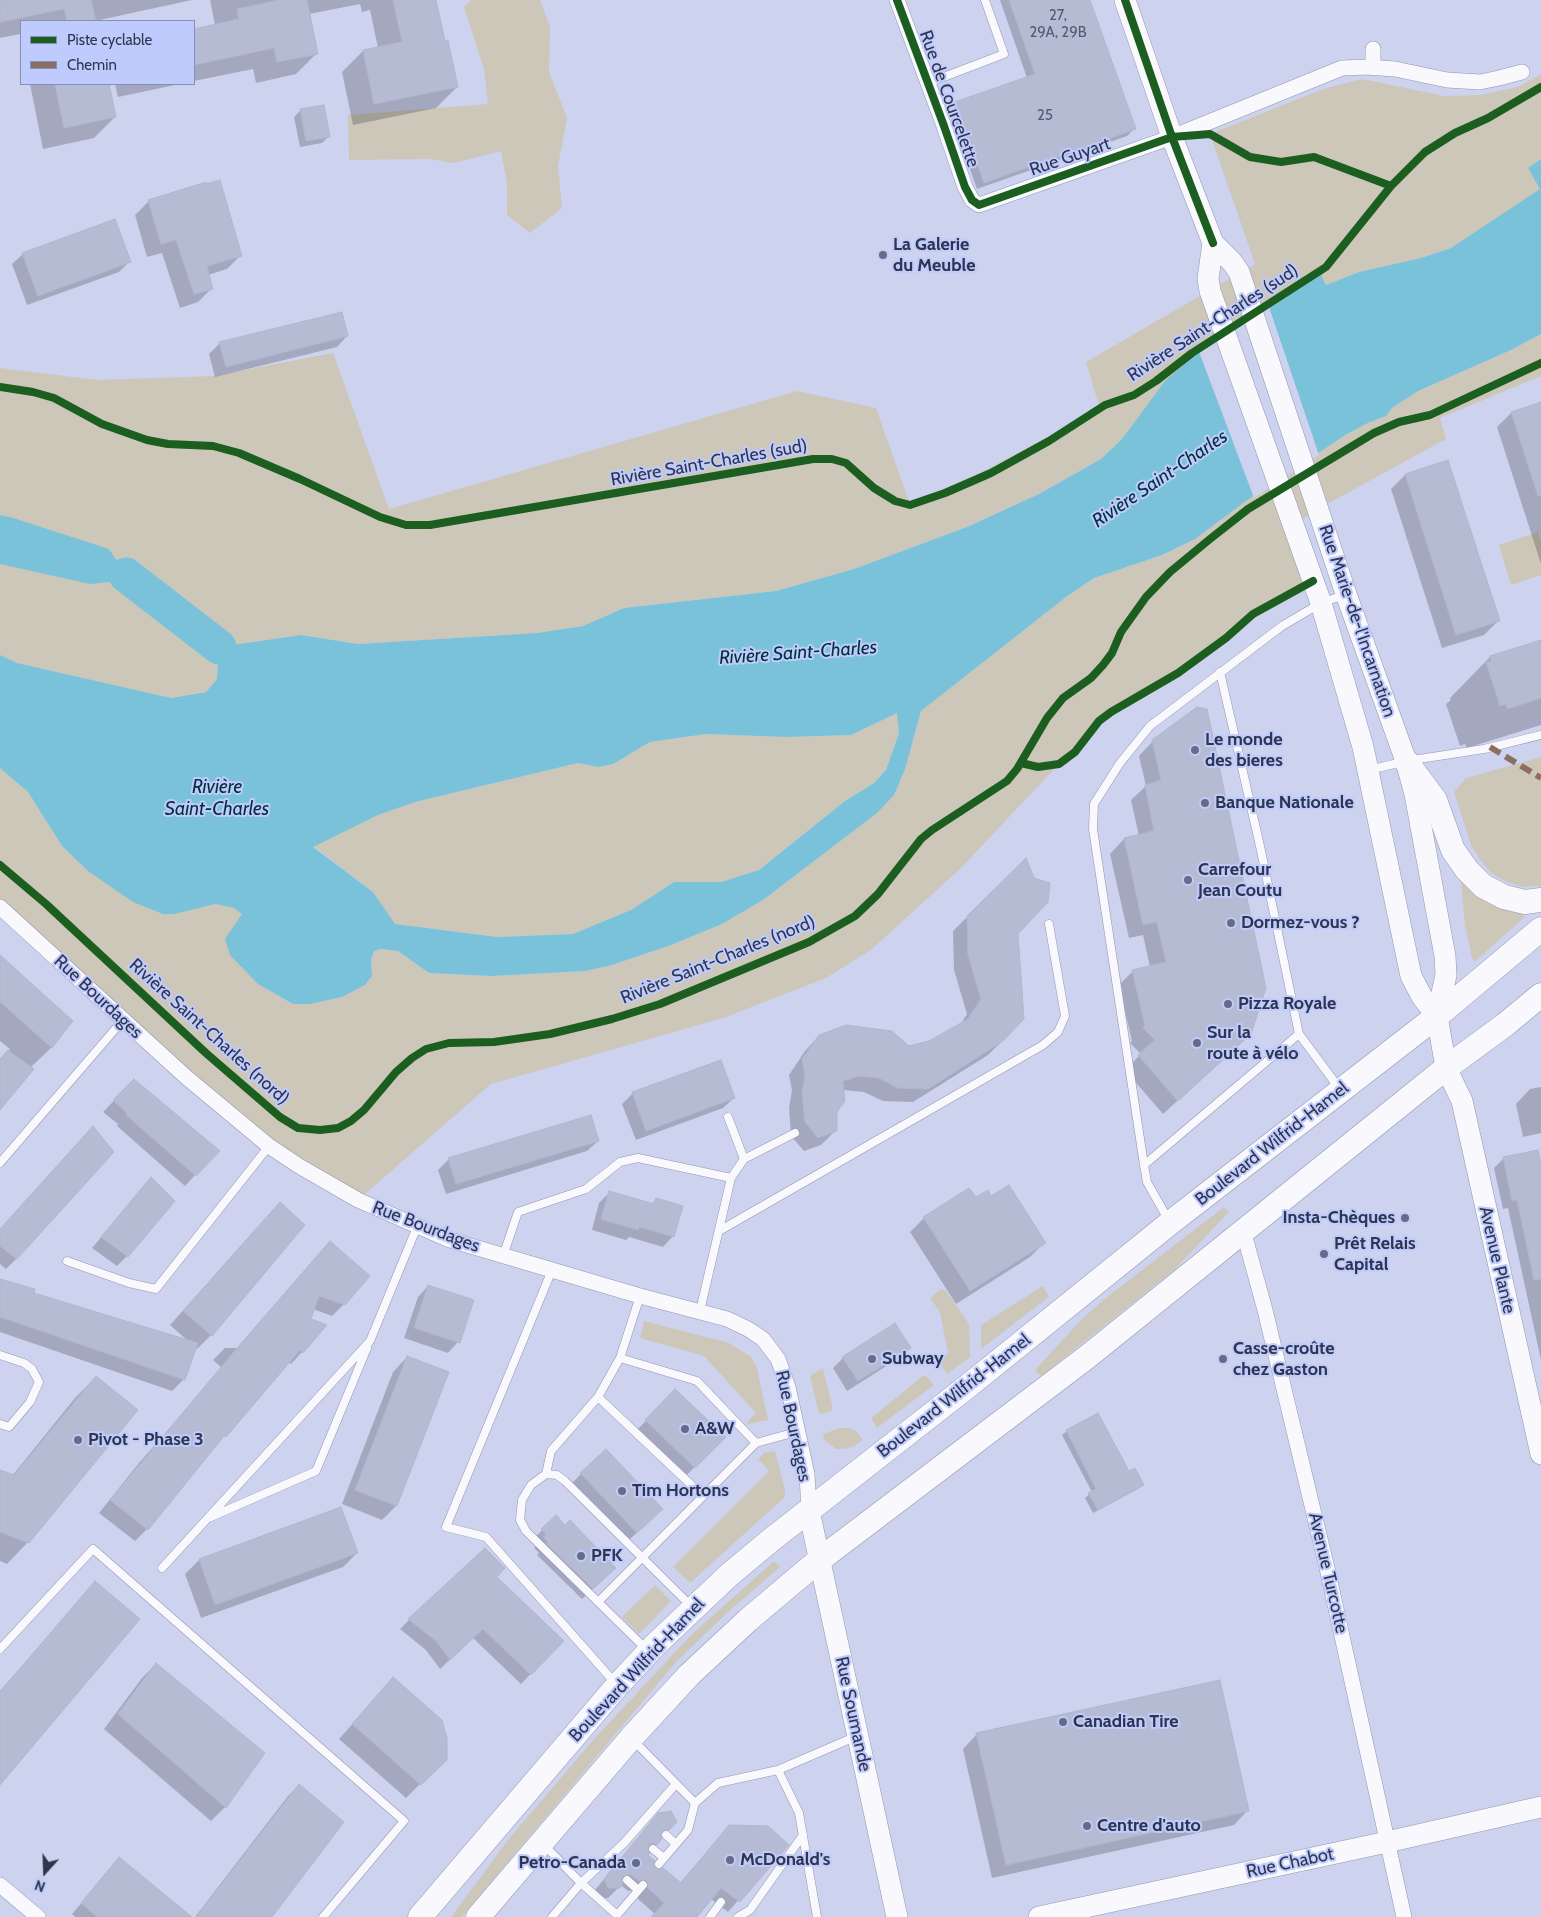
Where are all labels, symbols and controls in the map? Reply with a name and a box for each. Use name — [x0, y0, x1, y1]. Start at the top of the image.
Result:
house number: 27, 29A, 29B — [1029, 7, 1087, 42]
legend — [20, 20, 195, 85]
street label: Rue de Courcelette — [914, 28, 984, 170]
text: Piste cyclable — [67, 31, 152, 49]
text: Chemin — [67, 56, 117, 74]
house number: 25 — [1037, 107, 1053, 125]
street label: Rue Guyart — [1027, 133, 1113, 181]
place label: La Galerie du Meuble — [893, 234, 975, 276]
marker: La Galerie du Meuble — [877, 249, 889, 261]
street label: Rivière Saint-Charles (sud) — [1123, 260, 1303, 386]
water label: Rivière Saint-Charles — [1088, 425, 1232, 533]
street label: Rivière Saint-Charles (sud) — [609, 435, 809, 491]
street label: Rue Marie-de-l'Incarnation — [1314, 522, 1400, 720]
water label: Rivière Saint-Charles — [718, 636, 878, 670]
place label: Le monde des bieres — [1205, 729, 1283, 772]
marker: Le monde des bieres — [1189, 744, 1201, 756]
water label: Rivière Saint-Charles — [165, 776, 269, 820]
place label: Banque Nationale — [1215, 792, 1354, 814]
marker: Banque Nationale — [1199, 797, 1211, 809]
place label: Carrefour Jean Coutu — [1198, 859, 1282, 902]
marker: Carrefour Jean Coutu — [1182, 874, 1194, 886]
street label: Rivière Saint-Charles (nord) — [618, 911, 818, 1009]
place label: Dormez-vous ? — [1241, 912, 1360, 934]
marker: Dormez-vous ? — [1225, 917, 1237, 929]
street label: Rue Bourdages — [49, 951, 147, 1043]
street label: Rivière Saint-Charles (nord) — [124, 954, 294, 1110]
place label: Pizza Royale — [1238, 993, 1336, 1015]
marker: Pizza Royale — [1222, 998, 1234, 1010]
place label: Sur la route à vélo — [1207, 1022, 1298, 1064]
marker: Sur la route à vélo — [1191, 1037, 1203, 1049]
street label: Boulevard Wilfrid-Hamel — [1191, 1077, 1353, 1211]
street label: Rue Bourdages — [369, 1197, 483, 1257]
street label: Avenue Plante — [1474, 1204, 1520, 1316]
place label: Insta-Chèques — [1283, 1207, 1395, 1229]
marker: Insta-Chèques — [1399, 1212, 1411, 1224]
place label: Prêt Relais Capital — [1334, 1233, 1416, 1276]
marker: Prêt Relais Capital — [1318, 1248, 1330, 1260]
street label: Boulevard Wilfrid-Hamel — [873, 1329, 1035, 1463]
place label: Casse-croûte chez Gaston — [1233, 1338, 1335, 1380]
place label: Subway — [882, 1348, 944, 1370]
marker: Subway — [866, 1353, 878, 1365]
marker: Casse-croûte chez Gaston — [1217, 1353, 1229, 1365]
street label: Rue Bourdages — [771, 1368, 815, 1484]
place label: A&W — [695, 1418, 734, 1440]
marker: A&W — [679, 1423, 691, 1435]
place label: Pivot - Phase 3 — [88, 1429, 204, 1451]
marker: Pivot - Phase 3 — [72, 1434, 84, 1446]
place label: Tim Hortons — [632, 1480, 729, 1502]
marker: Tim Hortons — [616, 1485, 628, 1497]
street label: Avenue Turcotte — [1304, 1511, 1352, 1635]
place label: PFK — [591, 1545, 622, 1567]
marker: PFK — [575, 1550, 587, 1562]
street label: Boulevard Wilfrid-Hamel — [565, 1594, 709, 1746]
street label: Rue Soumande — [830, 1655, 876, 1773]
place label: Canadian Tire — [1073, 1711, 1179, 1733]
marker: Canadian Tire — [1057, 1716, 1069, 1728]
place label: Centre d'auto — [1097, 1815, 1201, 1837]
marker: Centre d'auto — [1081, 1820, 1093, 1832]
street label: Rue Chabot — [1244, 1843, 1336, 1883]
north arrow — [20, 1847, 70, 1897]
place label: McDonald's — [740, 1849, 830, 1871]
place label: Petro-Canada — [518, 1852, 626, 1874]
marker: McDonald's — [724, 1854, 736, 1866]
marker: Petro-Canada — [630, 1857, 642, 1869]
text: N — [32, 1876, 48, 1896]

